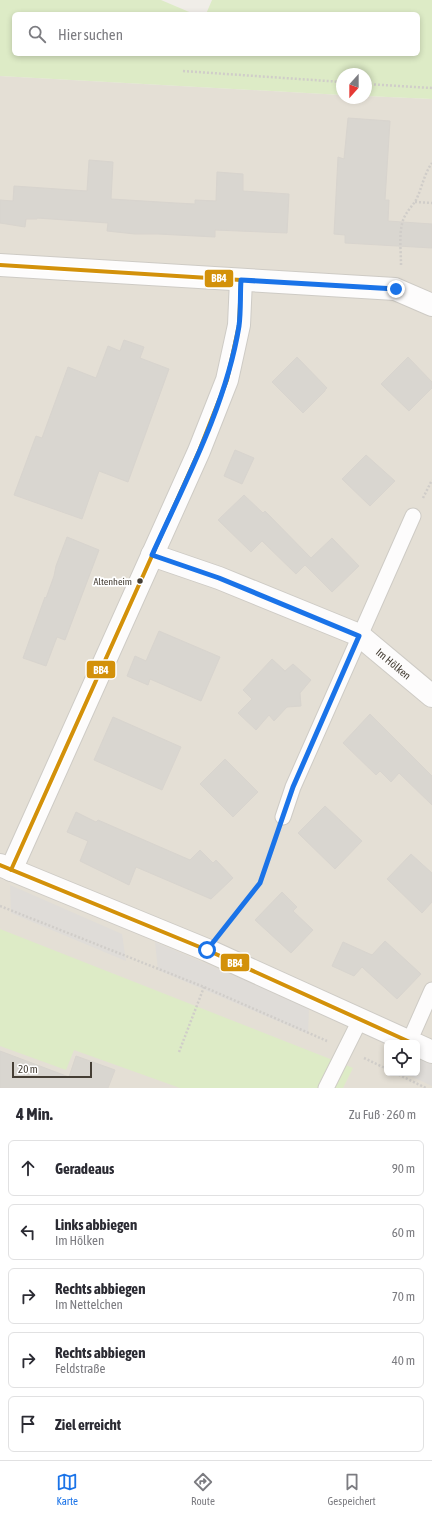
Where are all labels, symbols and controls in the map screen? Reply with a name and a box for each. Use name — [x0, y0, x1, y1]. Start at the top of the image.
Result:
search box — [12, 12, 420, 56]
icon: search — [26, 23, 48, 45]
text: Hier suchen — [58, 26, 123, 43]
north arrow — [336, 68, 372, 104]
line badge: BB4 — [204, 269, 234, 288]
text: BB4 — [211, 272, 227, 284]
route end — [387, 280, 405, 298]
place label: Altenheim — [93, 576, 132, 587]
marker: Altenheim — [135, 576, 145, 586]
street label: Im Hölken — [374, 646, 413, 682]
line badge: BB4 — [86, 660, 116, 679]
text: BB4 — [93, 664, 109, 676]
route start — [198, 941, 216, 959]
line badge: BB4 — [220, 953, 250, 972]
text: BB4 — [227, 957, 243, 969]
map controls — [384, 1040, 420, 1076]
button: locate — [384, 1040, 420, 1076]
scale bar — [12, 1060, 92, 1079]
text: 20 m — [18, 1063, 38, 1075]
text: 4 Min. — [16, 1104, 53, 1124]
text: Zu Fuß · 260 m — [349, 1107, 416, 1122]
icon: ahead — [17, 1157, 39, 1179]
text: Geradeaus — [55, 1160, 114, 1177]
text: 90 m — [392, 1161, 415, 1176]
text: Links abbiegen — [55, 1216, 137, 1233]
icon: left — [17, 1221, 39, 1243]
text: 60 m — [392, 1225, 415, 1240]
text: Im Hölken — [55, 1233, 104, 1248]
text: Rechts abbiegen — [55, 1280, 145, 1297]
icon: right — [17, 1285, 39, 1307]
text: 70 m — [392, 1289, 415, 1304]
text: Im Nettelchen — [55, 1297, 123, 1312]
text: Rechts abbiegen — [55, 1344, 145, 1361]
icon: right — [17, 1349, 39, 1371]
text: 40 m — [392, 1353, 415, 1368]
text: Feldstraße — [55, 1361, 105, 1376]
icon: arrive — [17, 1413, 39, 1435]
text: Ziel erreicht — [55, 1416, 121, 1433]
tab: Karte — [56, 1471, 78, 1507]
tab: Route — [191, 1471, 215, 1507]
tab: Gespeichert — [328, 1471, 376, 1507]

